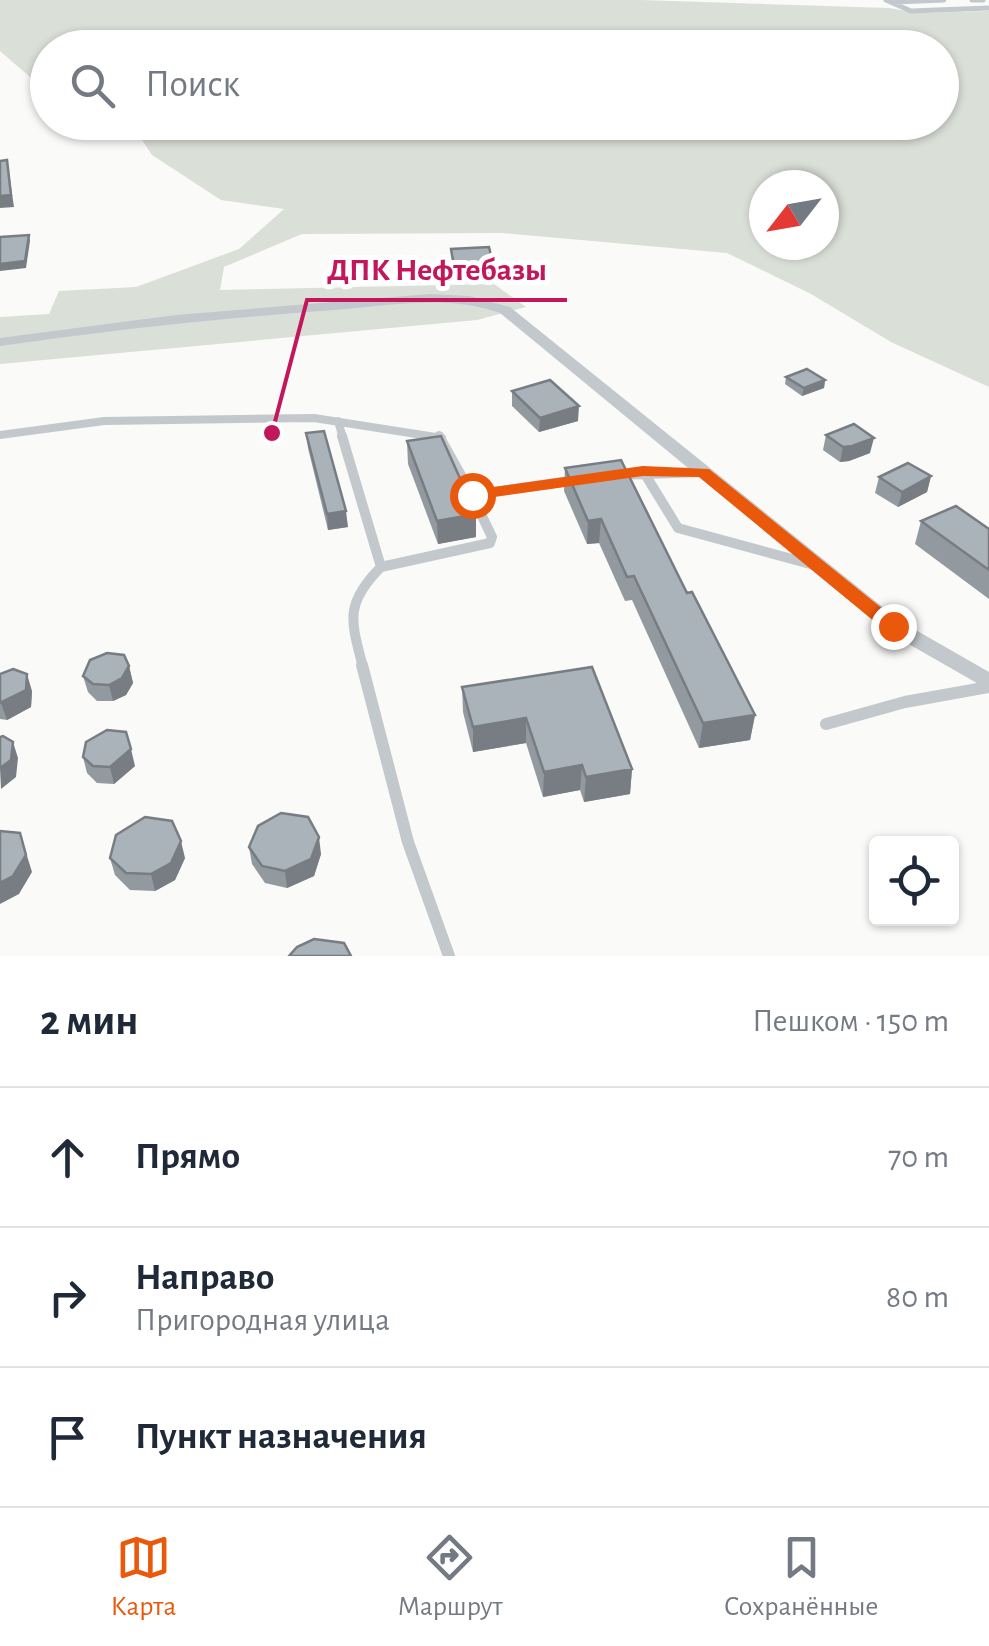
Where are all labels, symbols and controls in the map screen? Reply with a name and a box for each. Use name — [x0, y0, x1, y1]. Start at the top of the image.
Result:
search box — [30, 30, 959, 140]
icon: search — [65, 58, 120, 113]
text: Поиск — [145, 66, 240, 104]
north arrow — [749, 170, 839, 260]
callout: ДПК Нефтебазы — [307, 238, 567, 300]
text: ДПК Нефтебазы — [327, 254, 547, 286]
route start — [450, 473, 496, 519]
route end — [871, 604, 917, 650]
map controls — [869, 836, 959, 926]
button: locate — [869, 836, 959, 926]
text: 2 мин — [40, 1000, 138, 1042]
text: Пешком · 150 m — [752, 1005, 949, 1037]
icon: ahead — [40, 1130, 95, 1185]
text: Прямо — [135, 1138, 240, 1176]
text: 70 m — [888, 1141, 949, 1173]
text: Направо — [135, 1259, 274, 1297]
icon: right — [40, 1270, 95, 1325]
text: 80 m — [886, 1281, 949, 1313]
text: Пригородная улица — [135, 1304, 390, 1336]
icon: arrive — [40, 1410, 95, 1465]
text: Пункт назначения — [135, 1418, 427, 1456]
tab: Карта — [111, 1530, 176, 1624]
tab: Маршрут — [397, 1530, 503, 1624]
tab: Сохранённые — [724, 1530, 878, 1624]

